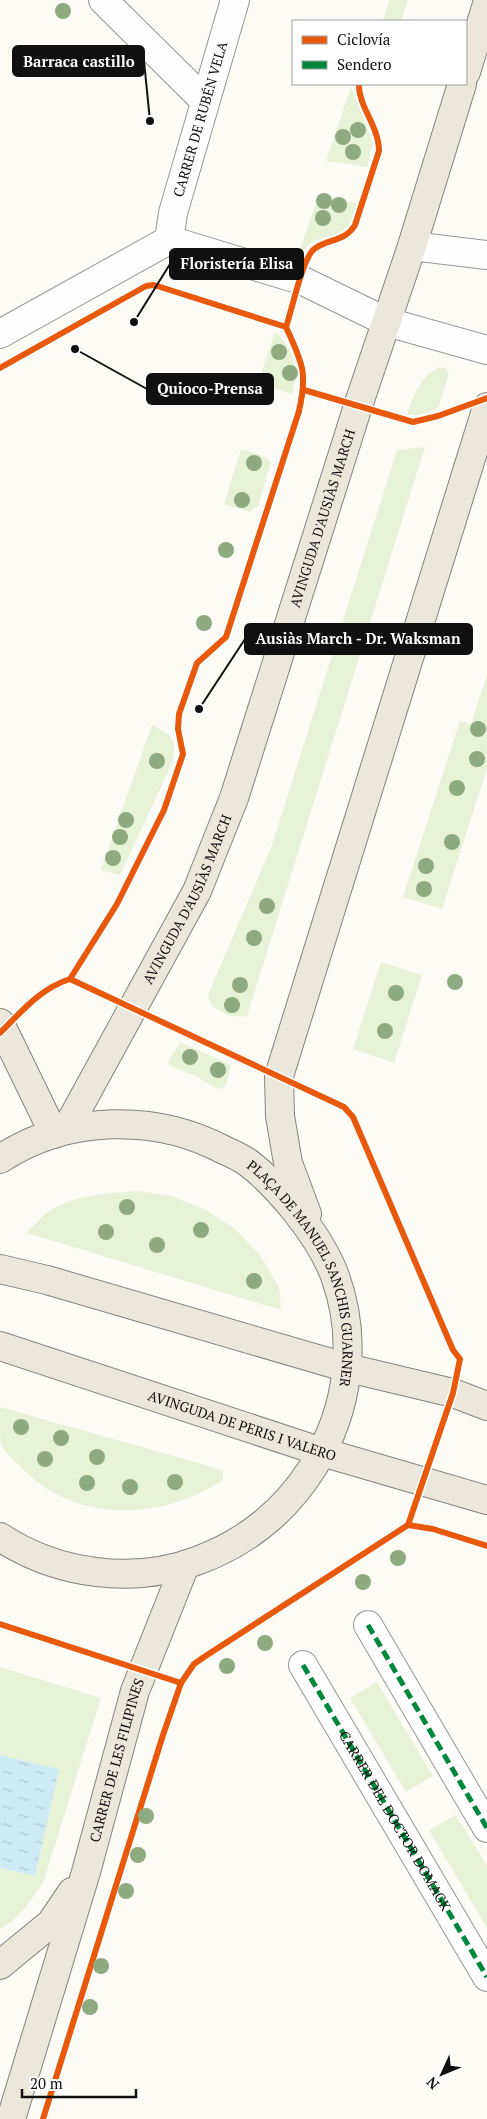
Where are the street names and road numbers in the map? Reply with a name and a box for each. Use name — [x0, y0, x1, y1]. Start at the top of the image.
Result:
street label: CARRER DE RUBÉN VELA — [168, 38, 232, 199]
street label: AVINGUDA D'AUSIÀS MARCH — [285, 427, 359, 610]
street label: AVINGUDA D'AUSIÀS MARCH — [138, 812, 235, 987]
street label: PLAÇA DE MANUEL SANCHIS GUARNER — [243, 1155, 358, 1388]
street label: AVINGUDA DE PERIS I VALERO — [146, 1385, 339, 1465]
street label: CARRER DE LES FILIPINES — [85, 1675, 148, 1844]
street label: CARRER DEL DOCTOR DOMAGK — [335, 1727, 456, 1915]

